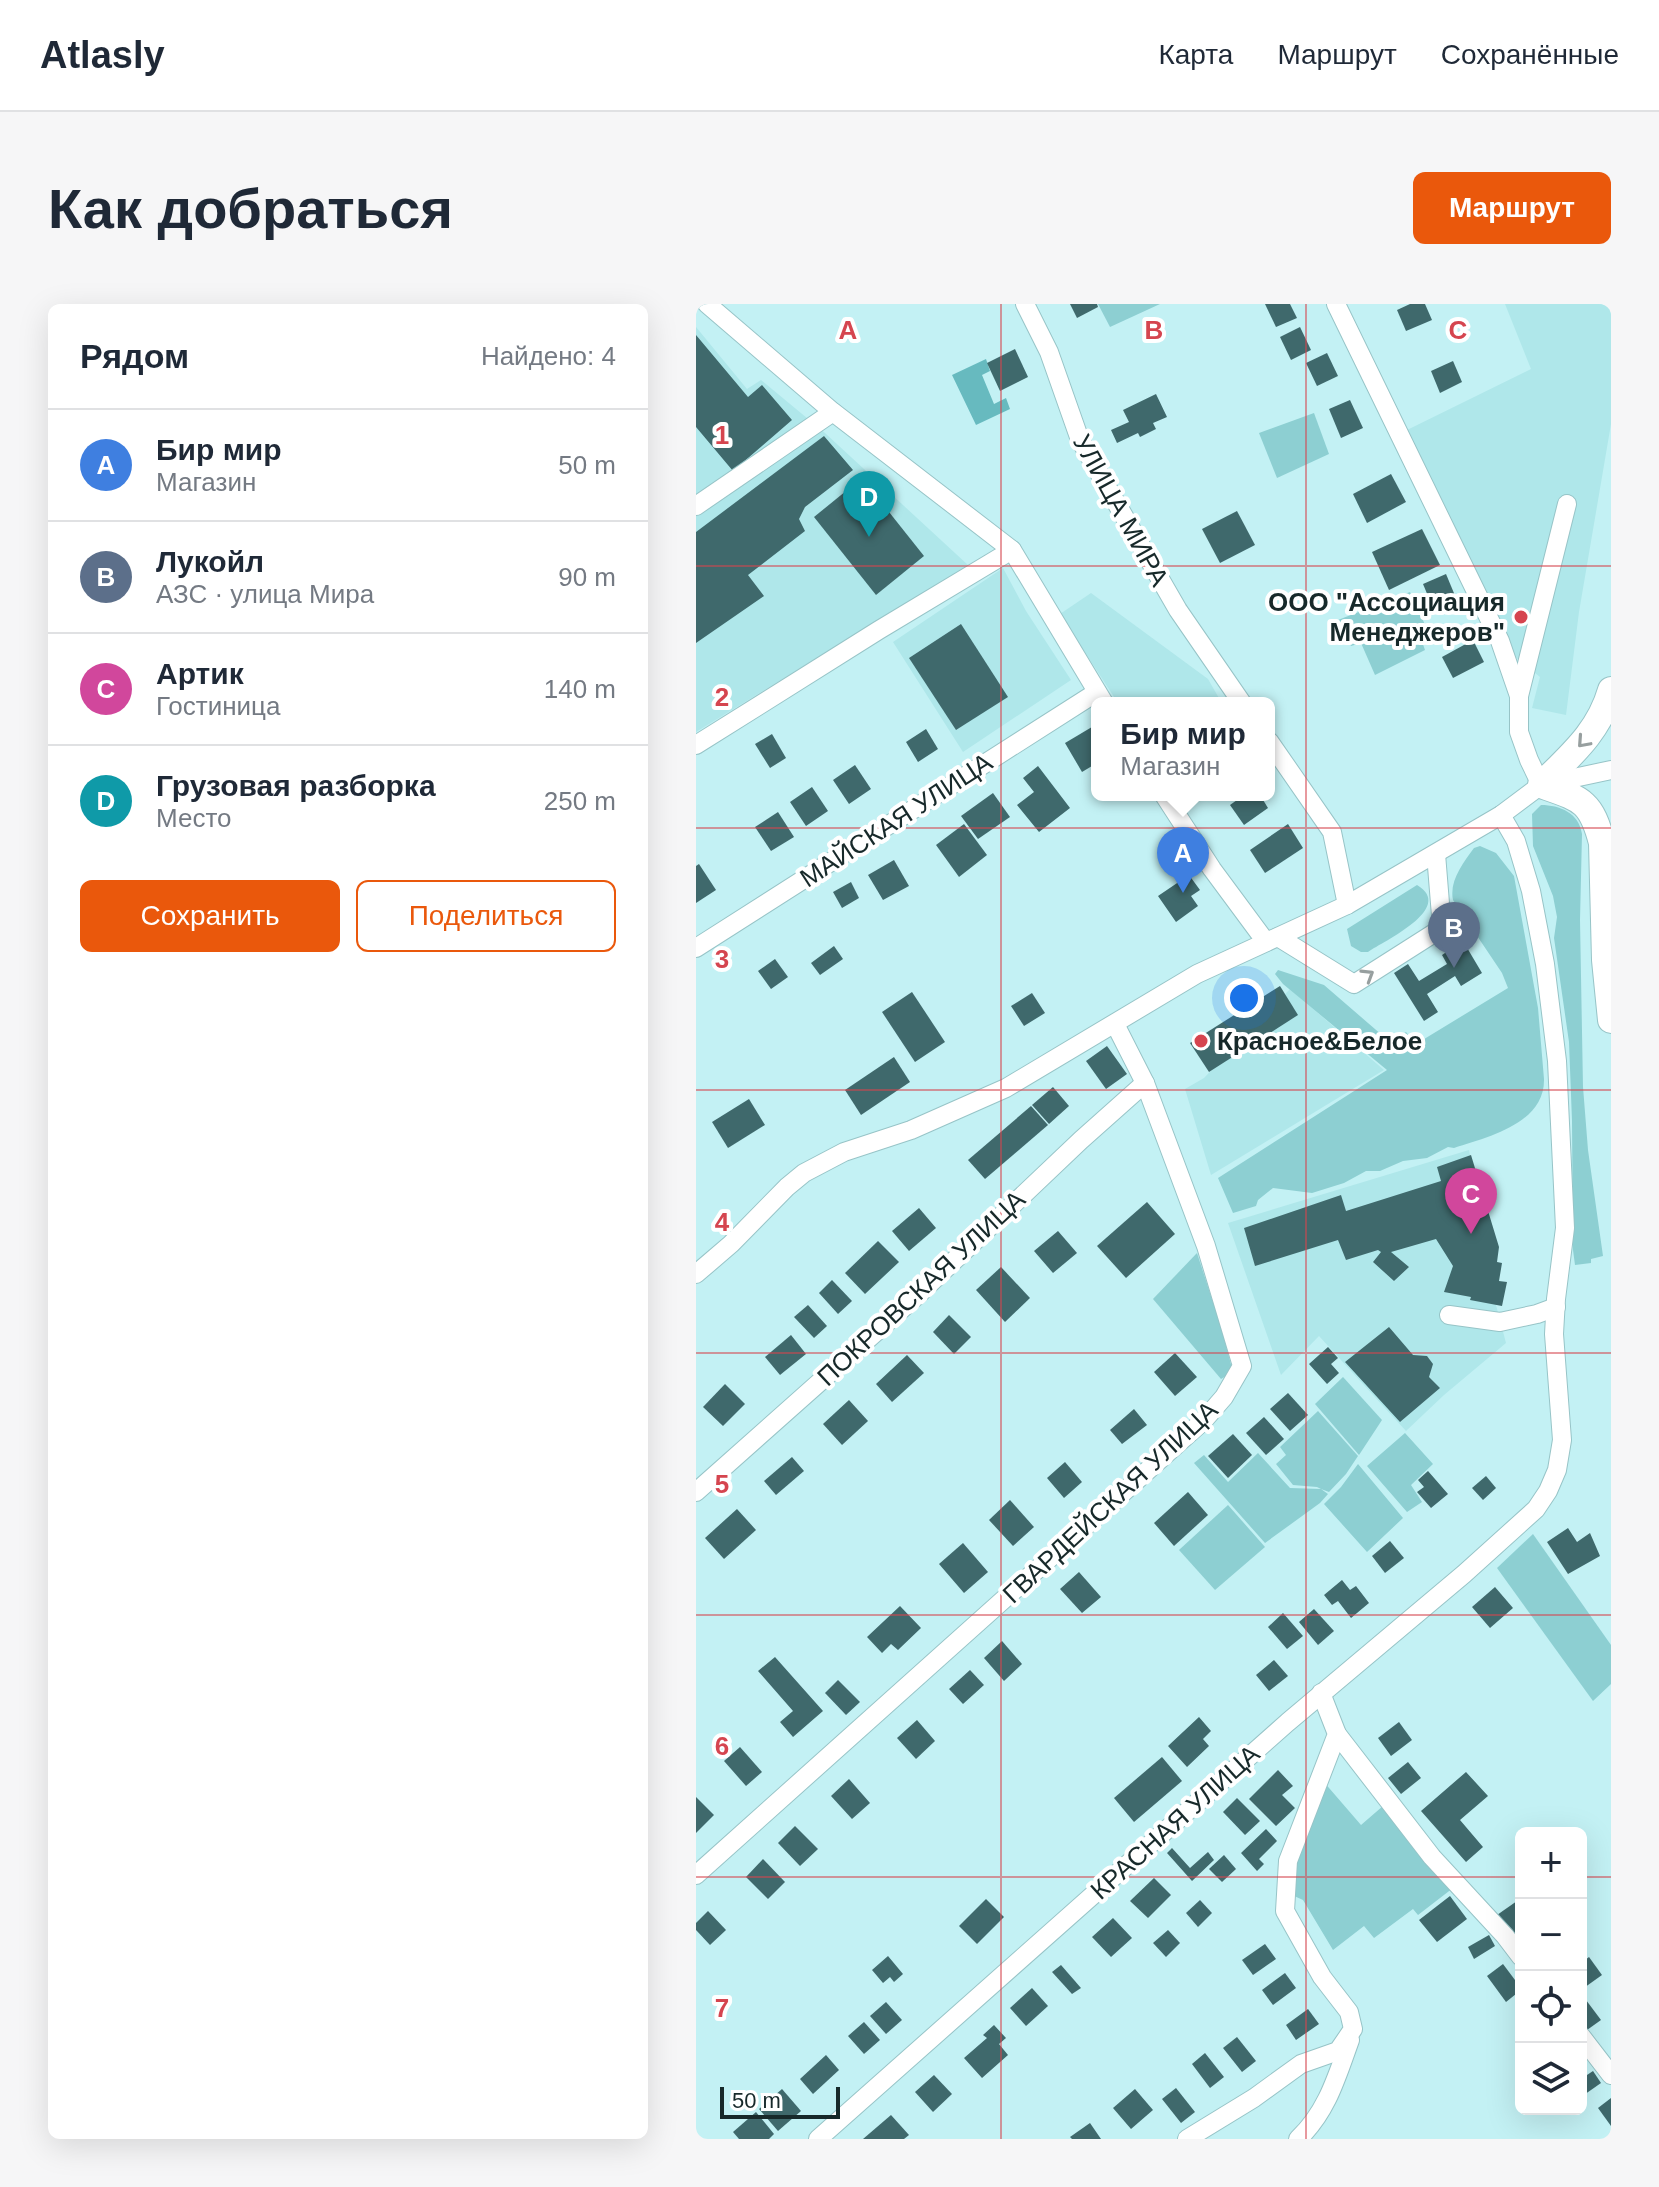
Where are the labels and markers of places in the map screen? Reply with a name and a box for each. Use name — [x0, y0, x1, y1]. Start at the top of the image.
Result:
pin: D — [843, 471, 895, 537]
place label: ООО "Ассоциация Менеджеров" — [1268, 587, 1505, 647]
marker: ООО "Ассоциация Менеджеров" — [1512, 608, 1530, 626]
pin: A — [1157, 827, 1209, 893]
pin: B — [1428, 902, 1480, 968]
place label: Красное&Белое — [1217, 1026, 1422, 1056]
marker: Красное&Белое — [1192, 1032, 1210, 1050]
pin: C — [1445, 1168, 1497, 1234]

